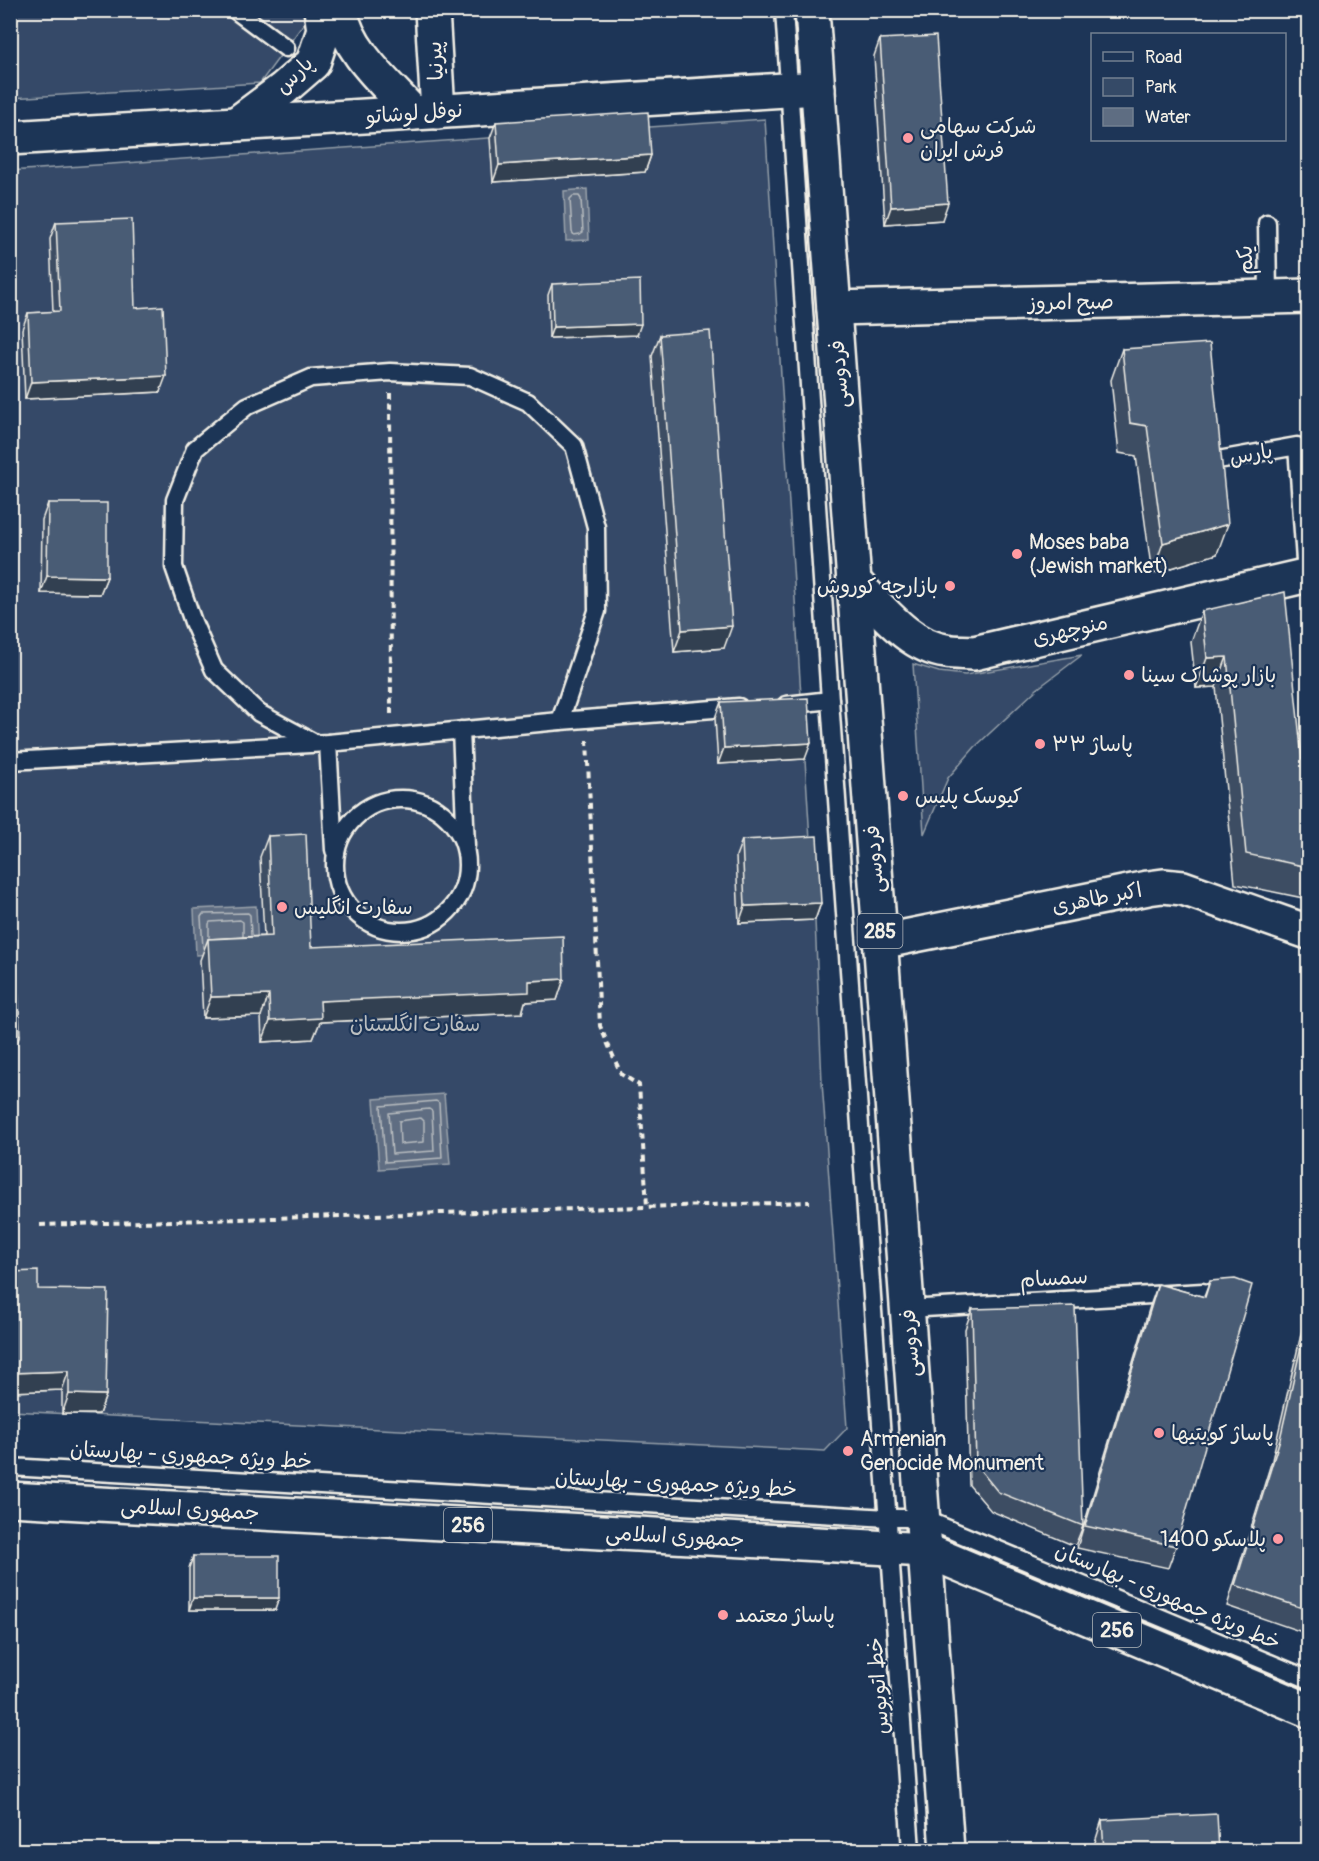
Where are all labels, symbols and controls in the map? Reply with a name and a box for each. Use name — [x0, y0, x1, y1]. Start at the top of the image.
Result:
legend — [1091, 33, 1286, 141]
street label: پیرنیا — [421, 41, 450, 81]
text: Road — [1145, 46, 1182, 69]
street label: پارس — [269, 50, 319, 100]
text: Park — [1145, 76, 1177, 99]
street label: نوفل لوشاتو — [364, 97, 463, 130]
text: Water — [1145, 106, 1191, 129]
place label: شرکت سهامی فرش ایران — [920, 113, 1037, 164]
marker: شرکت سهامی فرش ایران — [901, 131, 915, 145]
street label: یکم — [1232, 245, 1261, 275]
street label: صبح امروز — [1026, 288, 1114, 317]
street label: فردوسی — [824, 339, 855, 409]
street label: پارس — [1227, 437, 1275, 472]
place label: Moses baba (Jewish market) — [1029, 529, 1169, 580]
marker: Moses baba (Jewish market) — [1010, 547, 1024, 561]
place label: بازارچه کوروش — [817, 573, 938, 600]
marker: بازارچه کوروش — [943, 579, 957, 593]
street label: منوچهری — [1030, 609, 1111, 652]
place label: بازار پوشاک سینا — [1141, 662, 1276, 689]
marker: بازار پوشاک سینا — [1122, 668, 1136, 682]
place label: پاساژ ۳۳ — [1052, 731, 1133, 758]
marker: پاساژ ۳۳ — [1033, 737, 1047, 751]
place label: کیوسک پلیس — [915, 783, 1022, 810]
marker: کیوسک پلیس — [896, 789, 910, 803]
street label: فردوسی — [859, 824, 890, 894]
street label: اکبر طاهری — [1050, 877, 1144, 920]
place label: سفارت انگلیس — [294, 894, 413, 921]
marker: سفارت انگلیس — [275, 900, 289, 914]
road number: 285 — [858, 914, 902, 948]
park label: سفارت انگلستان — [350, 1011, 480, 1038]
street label: سمسام — [1019, 1263, 1089, 1296]
street label: فردوسی — [895, 1308, 926, 1378]
place label: پاساژ کویتیها — [1171, 1420, 1274, 1447]
place label: Armenian Genocide Monument — [860, 1426, 1045, 1477]
marker: پاساژ کویتیها — [1152, 1426, 1166, 1440]
street label: خط ویژه جمهوری - بهارستان — [69, 1436, 313, 1475]
marker: Armenian Genocide Monument — [841, 1444, 855, 1458]
street label: خط ویژه جمهوری - بهارستان — [554, 1464, 798, 1503]
street label: جمهوری اسلامی — [120, 1492, 260, 1527]
road number: 256 — [444, 1508, 492, 1542]
street label: جمهوری اسلامی — [605, 1519, 745, 1554]
place label: پلاسکو 1400 — [1160, 1526, 1266, 1553]
marker: پلاسکو 1400 — [1271, 1532, 1285, 1546]
street label: خط ویژه جمهوری - بهارستان — [1051, 1537, 1285, 1656]
place label: پاساژ معتمد — [735, 1602, 835, 1629]
marker: پاساژ معتمد — [716, 1608, 730, 1622]
road number: 256 — [1093, 1613, 1141, 1647]
street label: خط اتوبوس — [862, 1636, 895, 1735]

